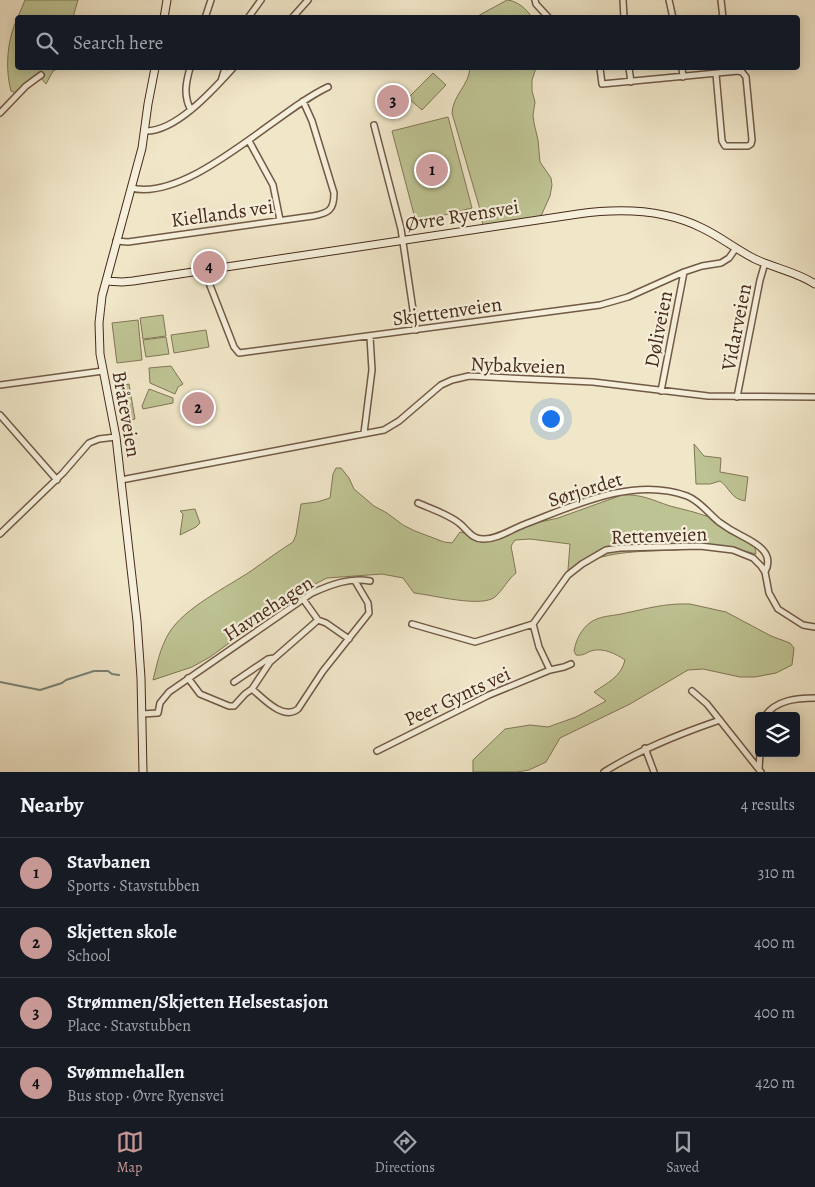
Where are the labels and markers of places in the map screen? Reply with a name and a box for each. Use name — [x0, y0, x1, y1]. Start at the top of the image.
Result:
pin: 3 — [377, 82, 409, 120]
pin: 1 — [416, 151, 448, 189]
pin: 4 — [193, 248, 225, 286]
pin: 2 — [182, 389, 214, 427]

